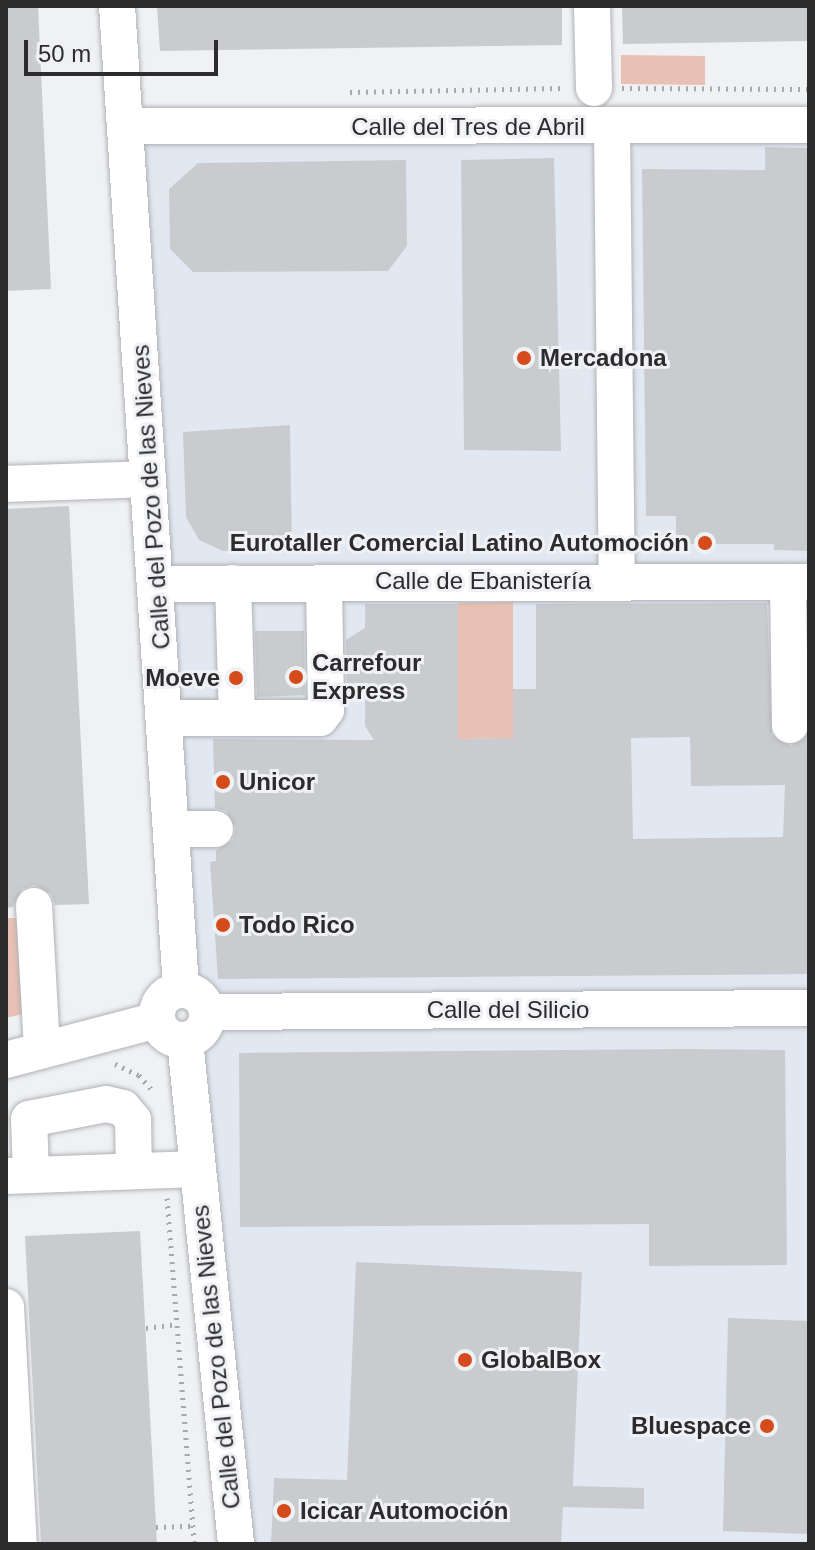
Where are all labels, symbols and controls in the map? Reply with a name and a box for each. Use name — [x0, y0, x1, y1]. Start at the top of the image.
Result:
scale bar — [28, 24, 222, 74]
text: 50 m — [38, 40, 91, 67]
street label: Calle del Tres de Abril — [350, 113, 586, 141]
street label: Calle del Pozo de las Nieves — [126, 344, 176, 650]
place label: Mercadona — [540, 344, 667, 372]
marker: Mercadona — [515, 349, 533, 367]
place label: Eurotaller Comercial Latino Automoción — [229, 529, 689, 557]
marker: Eurotaller Comercial Latino Automoción — [696, 534, 714, 552]
street label: Calle de Ebanistería — [375, 567, 591, 595]
place label: Carrefour Express — [312, 649, 421, 705]
place label: Moeve — [145, 664, 220, 692]
marker: Carrefour Express — [287, 668, 305, 686]
marker: Moeve — [227, 669, 245, 687]
place label: Unicor — [239, 768, 315, 796]
marker: Unicor — [214, 773, 232, 791]
place label: Todo Rico — [239, 911, 355, 939]
marker: Todo Rico — [214, 916, 232, 934]
street label: Calle del Silicio — [427, 996, 589, 1024]
street label: Calle del Pozo de las Nieves — [186, 1204, 246, 1510]
place label: GlobalBox — [481, 1346, 601, 1374]
marker: GlobalBox — [456, 1351, 474, 1369]
place label: Bluespace — [631, 1412, 751, 1440]
marker: Bluespace — [758, 1417, 776, 1435]
place label: Icicar Automoción — [300, 1497, 509, 1525]
marker: Icicar Automoción — [275, 1502, 293, 1520]

